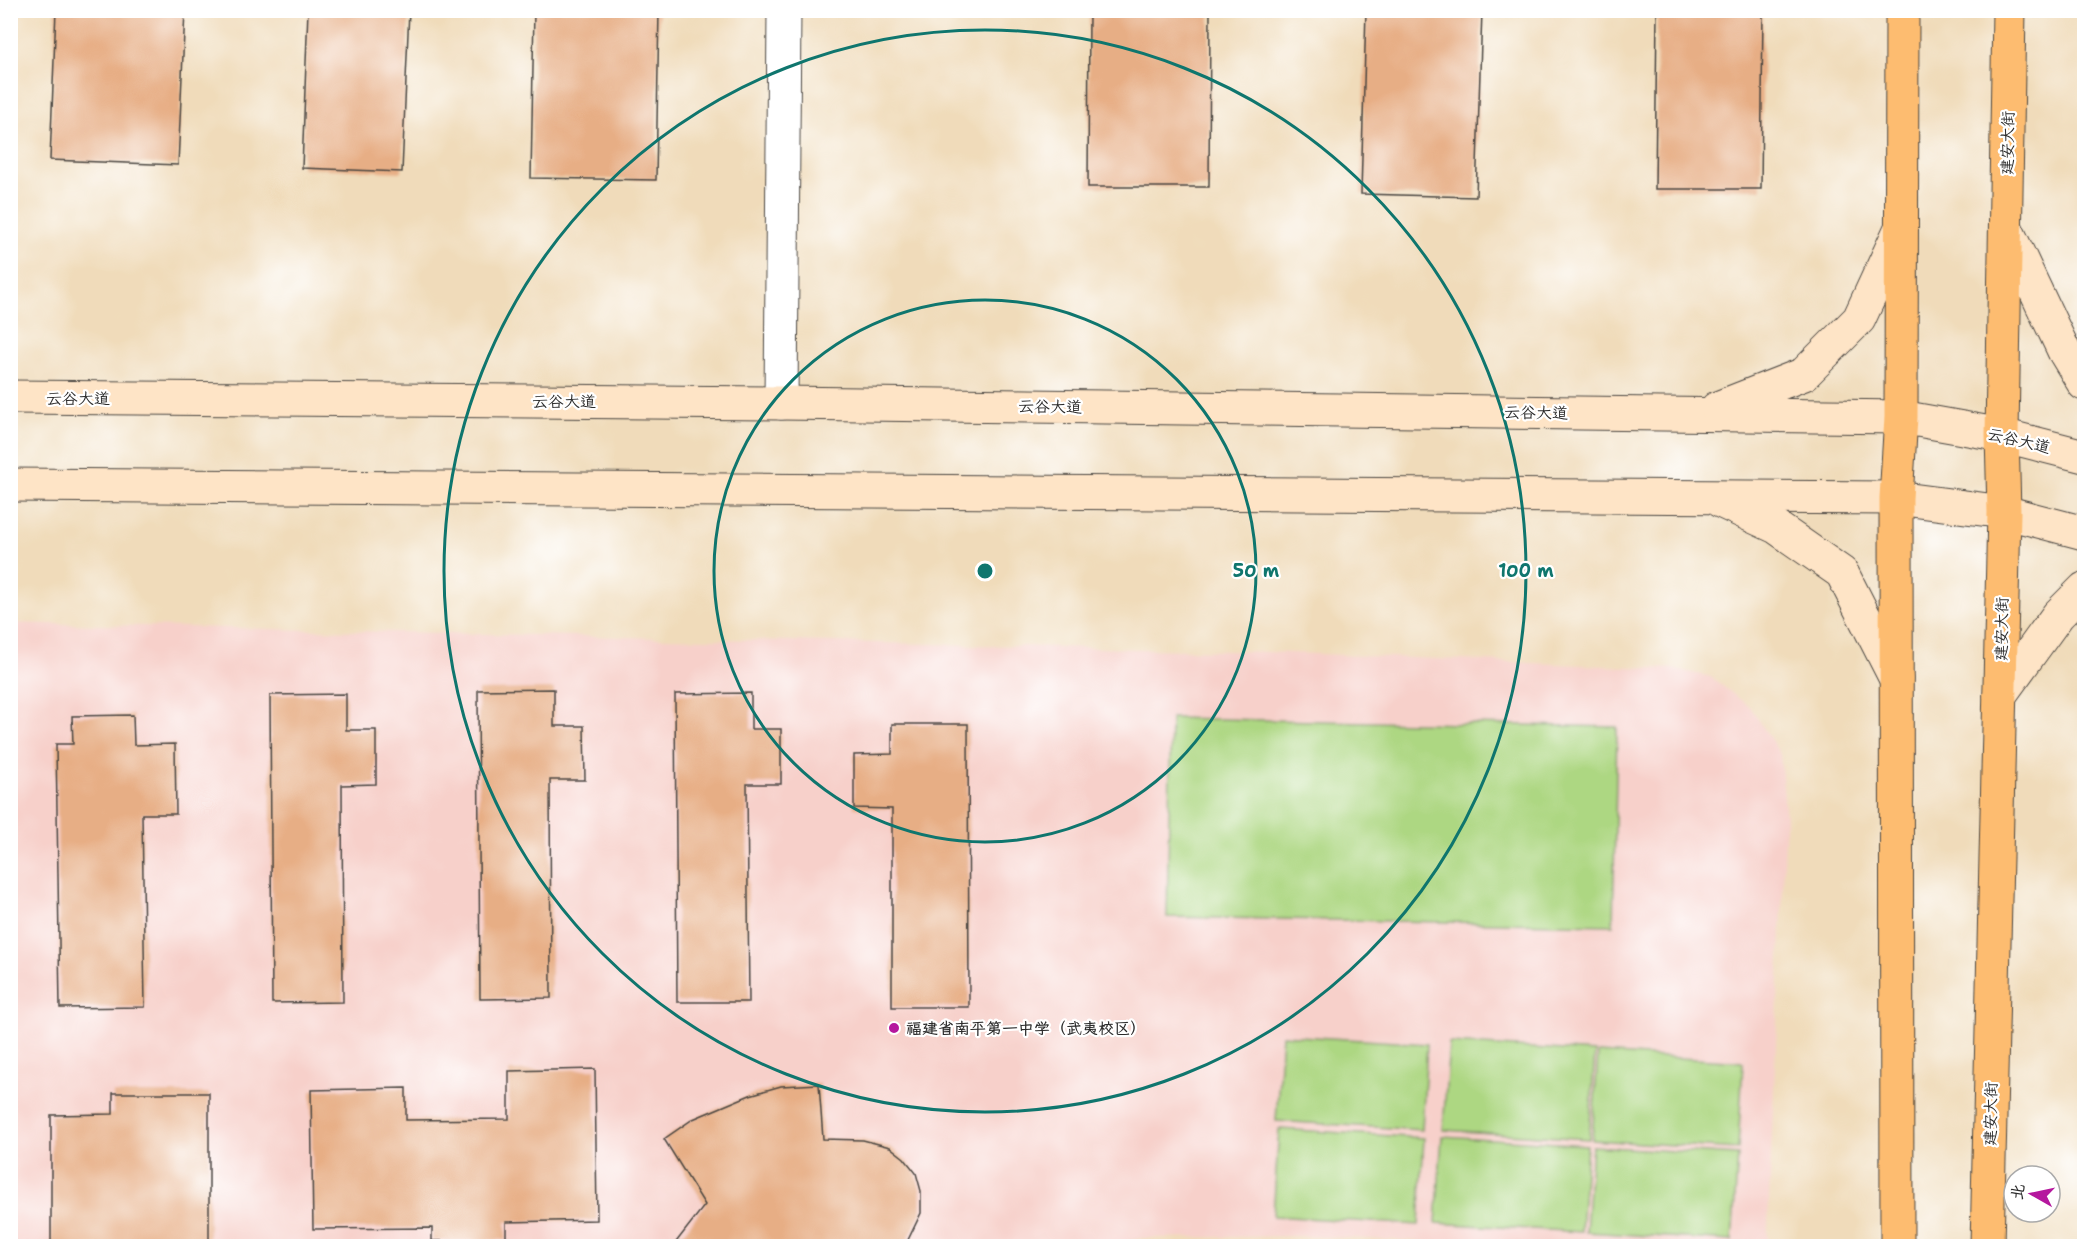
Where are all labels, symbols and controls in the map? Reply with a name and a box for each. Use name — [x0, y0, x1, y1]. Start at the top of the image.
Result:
street label: 建安大街 — [1996, 111, 2019, 175]
street label: 云谷大道 — [46, 388, 110, 409]
street label: 云谷大道 — [532, 391, 596, 412]
street label: 云谷大道 — [1018, 395, 1082, 418]
street label: 云谷大道 — [1504, 401, 1568, 424]
street label: 云谷大道 — [1985, 423, 2052, 458]
text: 50 m — [1233, 559, 1280, 583]
text: 100 m — [1498, 559, 1554, 583]
centre of rings — [975, 561, 995, 581]
street label: 建安大街 — [1990, 597, 2013, 661]
place label: 福建省南平第一中学（武夷校区） — [906, 1018, 1146, 1039]
marker: 福建省南平第一中学（武夷校区） — [887, 1021, 901, 1035]
street label: 建安大街 — [1979, 1082, 2002, 1146]
north arrow — [2002, 1164, 2062, 1224]
text: 北 — [2006, 1182, 2029, 1201]

